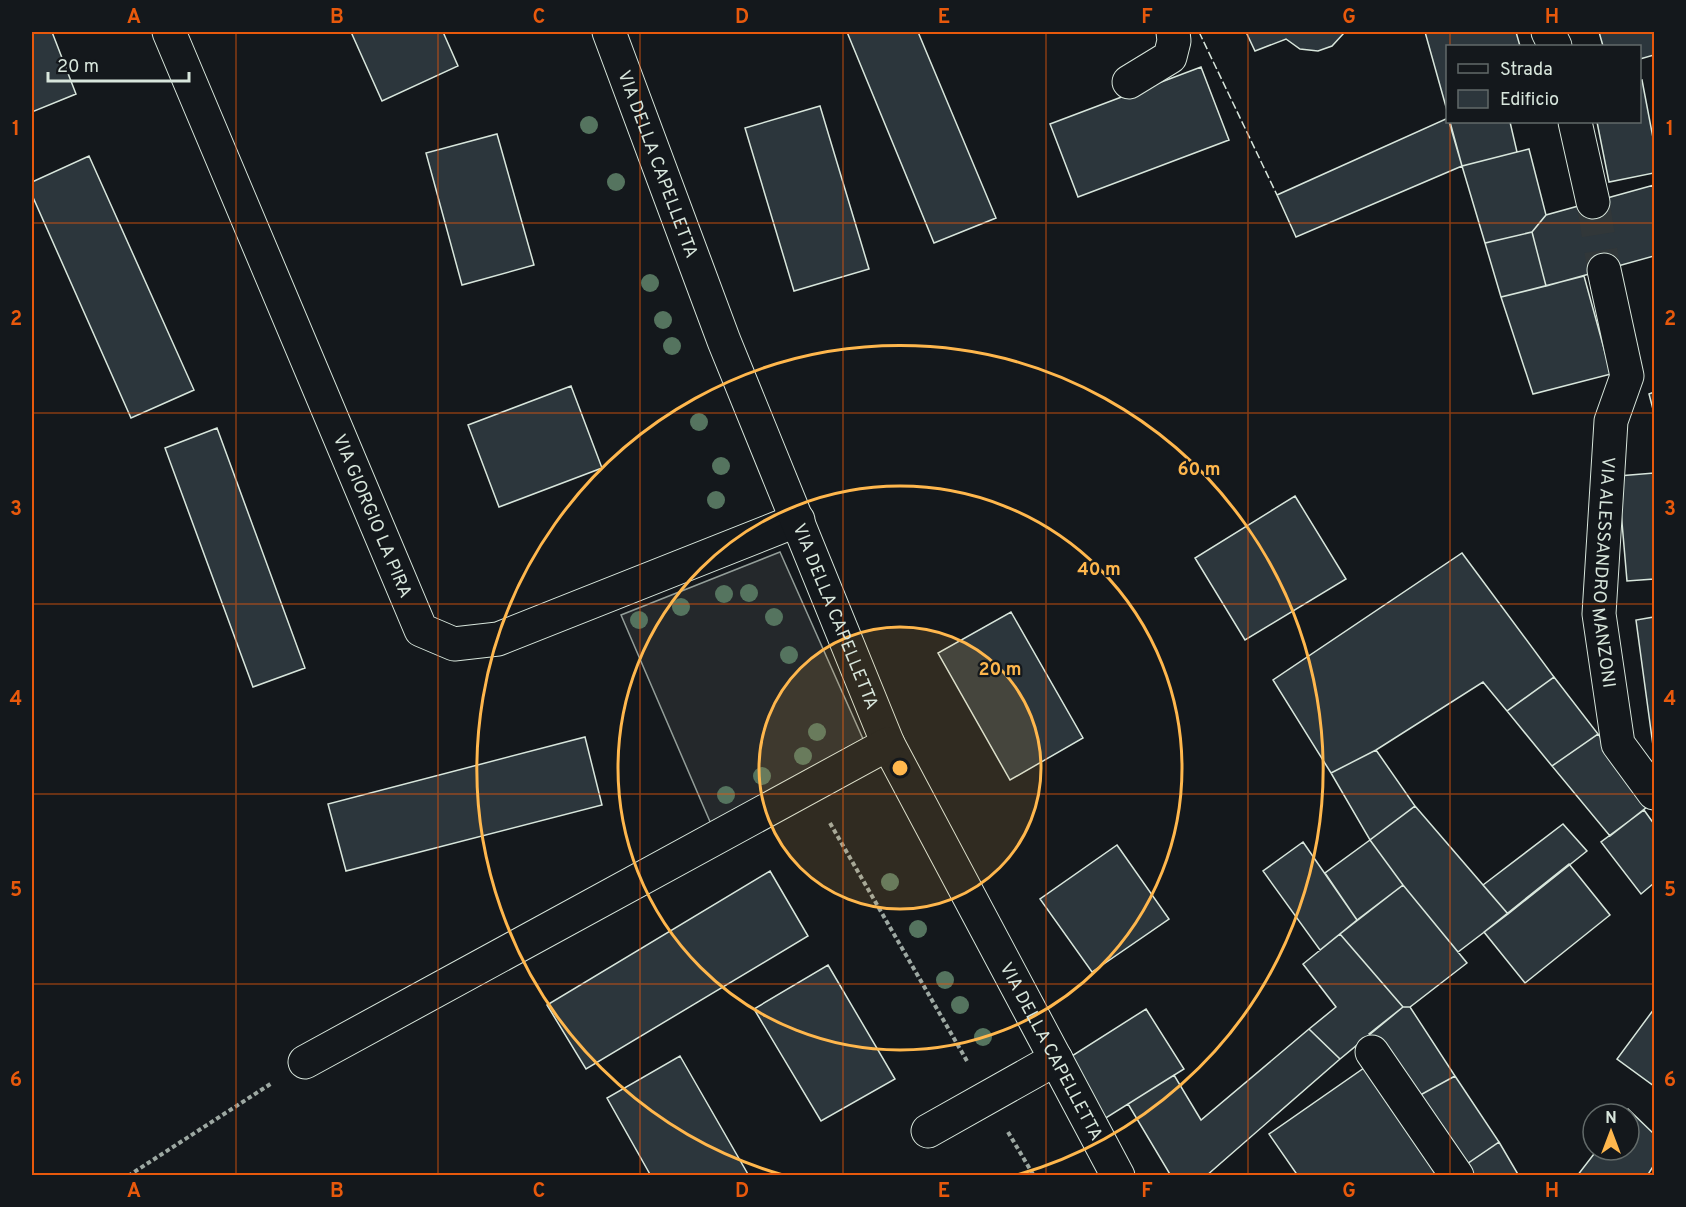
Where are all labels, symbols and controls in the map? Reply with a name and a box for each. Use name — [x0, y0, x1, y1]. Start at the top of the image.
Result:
text: A — [127, 5, 141, 31]
text: B — [330, 5, 344, 31]
text: C — [533, 5, 545, 31]
text: D — [735, 5, 749, 31]
text: E — [938, 5, 950, 31]
text: F — [1141, 5, 1153, 31]
text: G — [1342, 5, 1356, 31]
text: H — [1545, 5, 1559, 31]
scale bar — [48, 45, 189, 83]
legend — [1446, 45, 1641, 123]
text: 20 m — [57, 56, 99, 79]
text: Strada — [1500, 59, 1553, 82]
street label: VIA DELLA CAPELLETTA — [611, 68, 702, 262]
text: Edificio — [1500, 89, 1559, 112]
text: 1 — [12, 117, 20, 143]
text: 1 — [1666, 117, 1674, 143]
text: 2 — [10, 307, 22, 333]
text: 2 — [1664, 307, 1676, 333]
street label: VIA GIORGIO LA PIRA — [327, 431, 416, 602]
street label: VIA ALESSANDRO MANZONI — [1585, 456, 1620, 689]
text: 60 m — [1177, 459, 1221, 482]
text: 3 — [10, 497, 22, 523]
text: 3 — [1664, 497, 1676, 523]
street label: VIA DELLA CAPELLETTA — [787, 521, 883, 713]
text: 40 m — [1077, 559, 1121, 582]
text: 20 m — [978, 659, 1022, 682]
text: 4 — [10, 687, 22, 713]
text: 4 — [1664, 687, 1676, 713]
centre of rings — [890, 758, 910, 778]
text: 5 — [10, 878, 22, 904]
text: 5 — [1664, 878, 1676, 904]
street label: VIA DELLA CAPELLETTA — [993, 959, 1107, 1145]
text: 6 — [10, 1068, 22, 1094]
text: 6 — [1664, 1068, 1676, 1094]
north arrow — [1581, 1102, 1641, 1162]
text: N — [1605, 1109, 1617, 1129]
text: A — [127, 1179, 141, 1205]
text: B — [330, 1179, 344, 1205]
text: C — [533, 1179, 545, 1205]
text: D — [735, 1179, 749, 1205]
text: E — [938, 1179, 950, 1205]
text: F — [1141, 1179, 1153, 1205]
text: G — [1342, 1179, 1356, 1205]
text: H — [1545, 1179, 1559, 1205]

